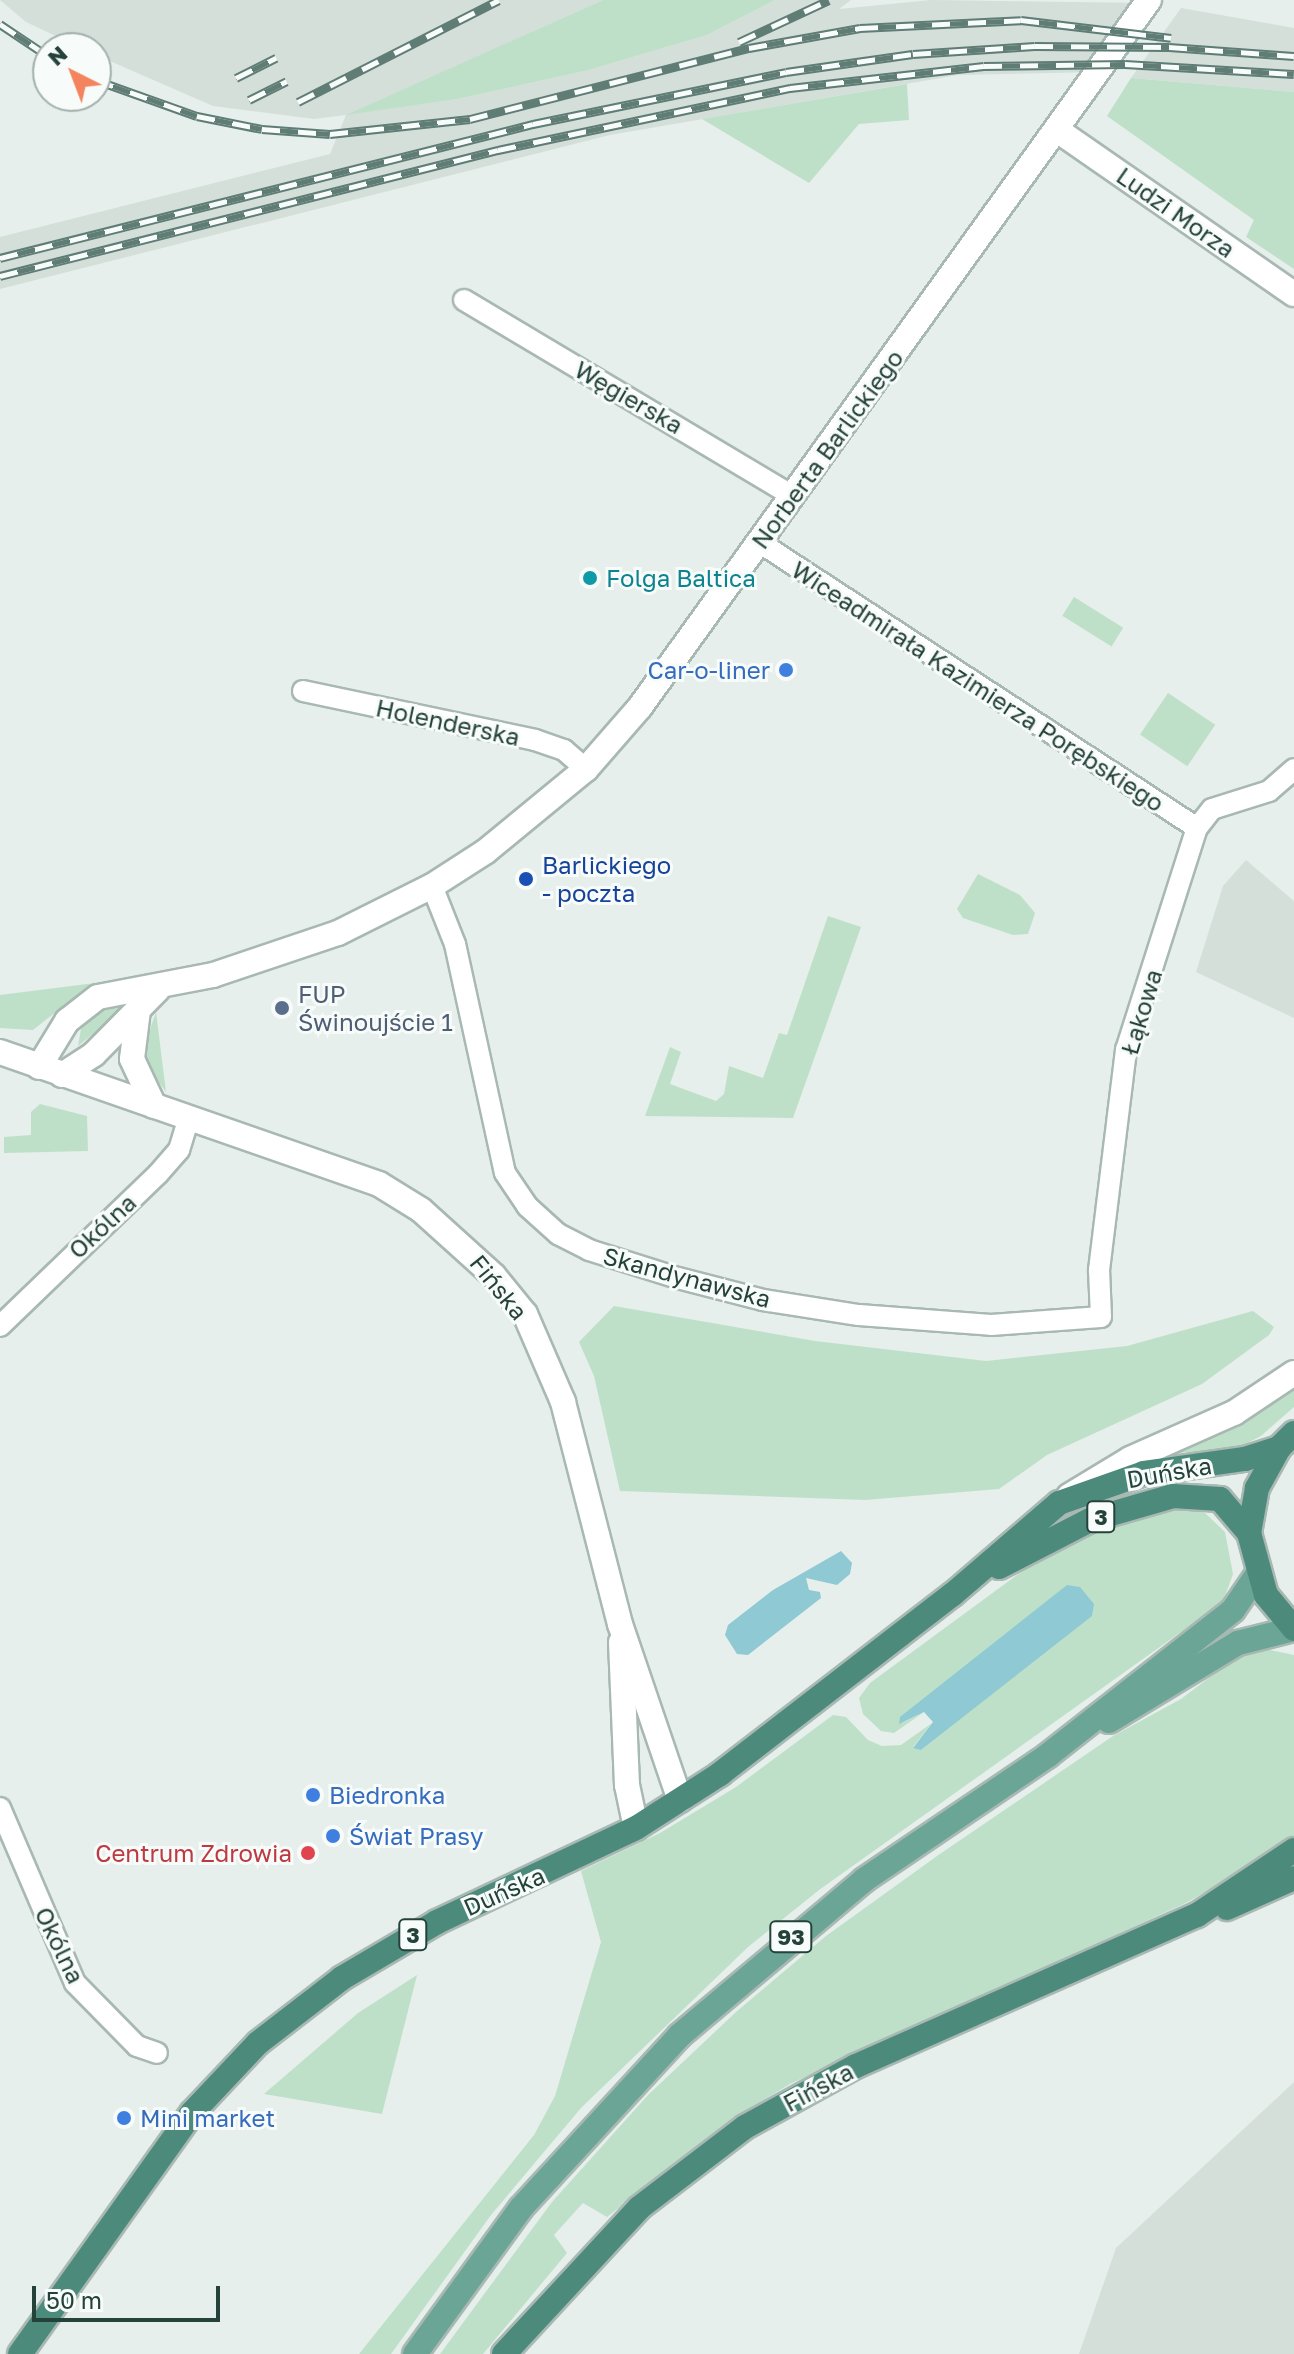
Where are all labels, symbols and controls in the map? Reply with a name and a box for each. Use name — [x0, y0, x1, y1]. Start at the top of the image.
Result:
north arrow — [32, 32, 112, 112]
text: N — [42, 40, 72, 71]
street label: Ludzi Morza — [1111, 161, 1241, 263]
street label: Norberta Barlickiego — [745, 344, 909, 554]
street label: Węgierska — [570, 355, 688, 439]
street label: Wiceadmirała Kazimierza Porębskiego — [787, 555, 1169, 817]
place label: Folga Baltica — [606, 564, 756, 592]
marker: Folga Baltica — [581, 569, 599, 587]
place label: Car-o-liner — [647, 656, 770, 684]
marker: Car-o-liner — [777, 661, 795, 679]
street label: Holenderska — [373, 693, 523, 751]
place label: Barlickiego - poczta — [542, 851, 671, 907]
marker: Barlickiego - poczta — [517, 870, 535, 888]
street label: Łąkowa — [1114, 966, 1168, 1058]
place label: FUP Świnoujście 1 — [298, 980, 453, 1036]
marker: FUP Świnoujście 1 — [273, 999, 291, 1017]
street label: Okólna — [62, 1188, 142, 1264]
street label: Skandynawska — [600, 1241, 774, 1313]
street label: Fińska — [464, 1249, 534, 1325]
street label: Duńska — [1124, 1450, 1214, 1494]
road number: 3 — [1085, 1499, 1117, 1535]
place label: Biedronka — [329, 1781, 445, 1809]
marker: Biedronka — [304, 1786, 322, 1804]
place label: Świat Prasy — [349, 1822, 483, 1850]
marker: Świat Prasy — [324, 1827, 342, 1845]
place label: Centrum Zdrowia — [95, 1839, 292, 1867]
marker: Centrum Zdrowia — [299, 1844, 317, 1862]
street label: Duńska — [459, 1860, 549, 1922]
street label: Okólna — [29, 1902, 91, 1988]
road number: 3 — [397, 1917, 429, 1953]
road number: 93 — [769, 1919, 813, 1955]
street label: Fińska — [778, 2057, 858, 2117]
place label: Mini market — [140, 2104, 275, 2132]
marker: Mini market — [115, 2109, 133, 2127]
scale bar — [36, 2270, 224, 2320]
text: 50 m — [46, 2285, 102, 2314]

